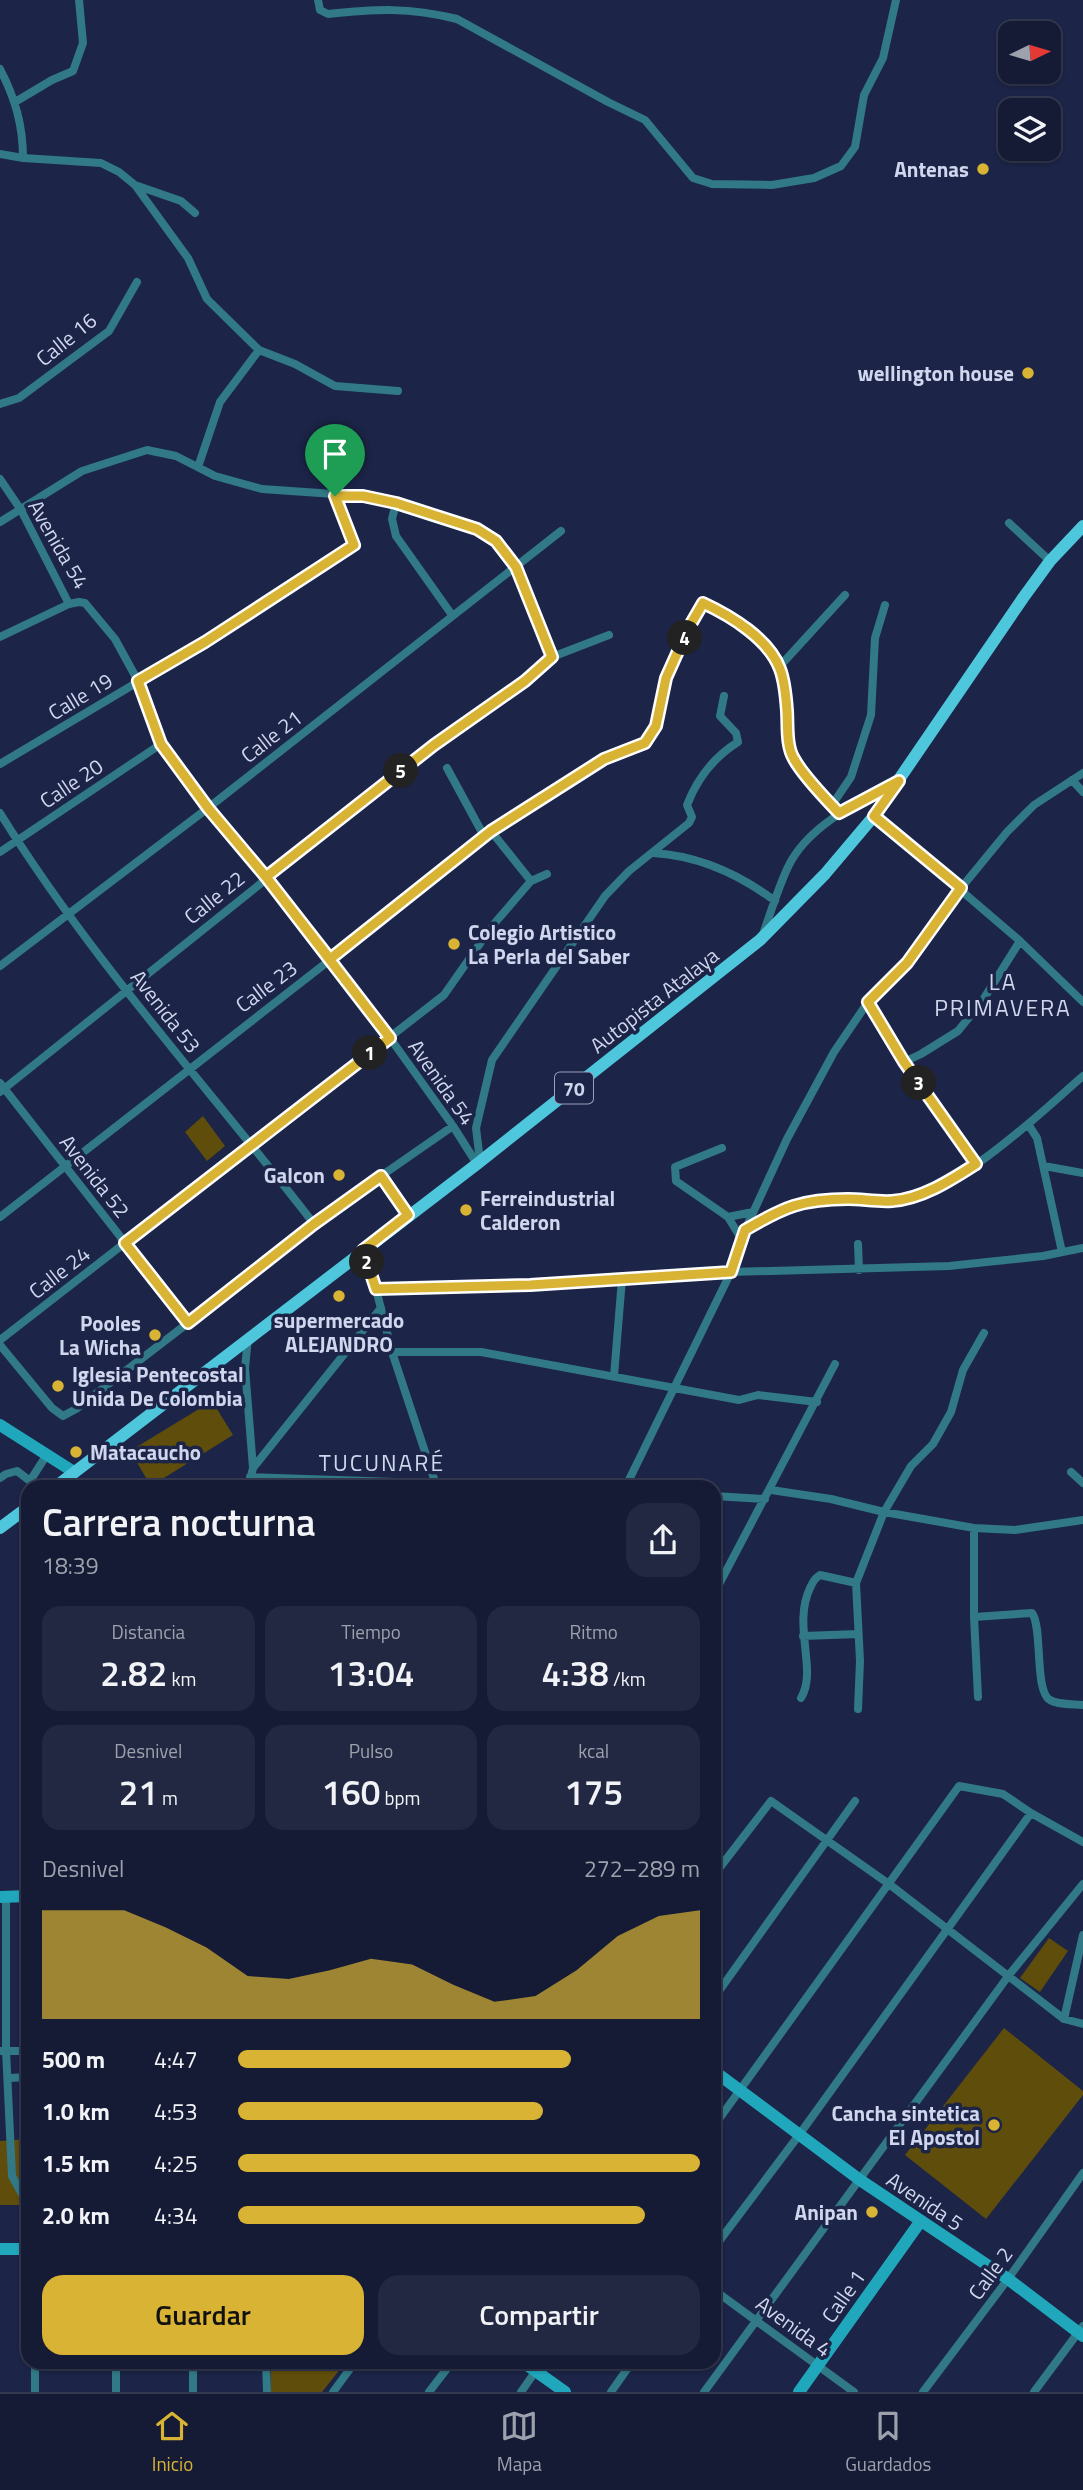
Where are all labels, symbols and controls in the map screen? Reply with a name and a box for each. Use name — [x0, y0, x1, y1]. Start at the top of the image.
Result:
north arrow — [998, 21, 1060, 84]
map controls — [998, 21, 1061, 161]
button: layers — [998, 98, 1061, 161]
place label: Antenas — [894, 153, 969, 185]
marker: Antenas — [975, 161, 991, 177]
street label: Calle 16 — [29, 304, 103, 374]
place label: wellington house — [857, 357, 1014, 389]
marker: wellington house — [1020, 365, 1036, 381]
pin — [305, 424, 365, 496]
icon: arrive — [316, 435, 354, 473]
street label: Avenida 54 — [21, 493, 97, 595]
pin: 4 — [668, 620, 702, 656]
text: 4 — [679, 623, 690, 652]
street label: Calle 19 — [42, 664, 118, 728]
street label: Calle 21 — [233, 702, 309, 770]
street label: Calle 20 — [33, 750, 109, 816]
pin: 5 — [384, 754, 418, 788]
text: 5 — [395, 756, 406, 785]
street label: Calle 22 — [177, 862, 251, 932]
place label: Colegio Artistico La Perla del Saber — [468, 916, 630, 972]
marker: Colegio Artistico La Perla del Saber — [446, 936, 462, 952]
street label: Autopista Atalaya — [583, 939, 726, 1061]
street label: Calle 23 — [228, 952, 304, 1020]
street label: Avenida 53 — [123, 962, 209, 1060]
district label: LA PRIMAVERA — [934, 964, 1072, 1025]
street label: Avenida 54 — [401, 1033, 483, 1131]
pin: 1 — [352, 1036, 388, 1070]
text: 1 — [364, 1038, 375, 1067]
pin: 3 — [902, 1066, 936, 1100]
text: 3 — [913, 1068, 924, 1097]
road number: 70 — [555, 1072, 593, 1104]
street label: Avenida 52 — [52, 1127, 138, 1225]
place label: Galcon — [264, 1159, 325, 1191]
marker: Galcon — [331, 1167, 347, 1183]
place label: Ferreindustrial Calderon — [480, 1182, 615, 1238]
marker: Ferreindustrial Calderon — [458, 1202, 474, 1218]
street label: Calle 24 — [21, 1238, 97, 1306]
pin: 2 — [350, 1244, 384, 1280]
text: 2 — [361, 1247, 372, 1276]
marker: supermercado ALEJANDRO — [331, 1288, 347, 1304]
place label: supermercado ALEJANDRO — [274, 1304, 404, 1360]
place label: Pooles La Wicha — [59, 1307, 141, 1363]
marker: Pooles La Wicha — [147, 1327, 163, 1343]
place label: Iglesia Pentecostal Unida De Colombia — [72, 1358, 244, 1414]
marker: Iglesia Pentecostal Unida De Colombia — [50, 1378, 66, 1394]
place label: Matacaucho — [90, 1436, 201, 1468]
marker: Matacaucho — [68, 1444, 84, 1460]
district label: TUCUNARÉ — [319, 1445, 445, 1480]
text: Carrera nocturna — [42, 1493, 316, 1551]
button: share — [626, 1503, 700, 1577]
text: 18:39 — [42, 1548, 99, 1583]
text: Distancia — [112, 1617, 185, 1646]
text: Tiempo — [341, 1617, 401, 1646]
text: Ritmo — [569, 1617, 618, 1646]
text: 2.82 — [100, 1646, 167, 1700]
text: 13:04 — [328, 1646, 414, 1700]
text: 4:38 — [542, 1646, 609, 1700]
text: km — [167, 1664, 197, 1693]
text: /km — [609, 1664, 646, 1693]
text: Desnivel — [114, 1736, 182, 1765]
text: Pulso — [349, 1736, 393, 1765]
text: kcal — [578, 1736, 609, 1765]
text: 21 — [119, 1765, 158, 1819]
text: 160 — [322, 1765, 380, 1819]
text: 175 — [564, 1765, 623, 1819]
text: m — [158, 1783, 178, 1812]
text: bpm — [380, 1783, 420, 1812]
text: Desnivel — [42, 1851, 124, 1886]
text: 272–289 m — [584, 1851, 700, 1886]
text: 500 m — [42, 2042, 105, 2077]
text: 4:47 — [154, 2042, 198, 2077]
text: 1.0 km — [42, 2094, 110, 2129]
text: 4:53 — [154, 2094, 198, 2129]
place label: Cancha sintetica El Apostol — [831, 2097, 980, 2153]
marker: Cancha sintetica El Apostol — [986, 2117, 1002, 2133]
text: 1.5 km — [42, 2146, 110, 2181]
text: 4:25 — [154, 2146, 198, 2181]
street label: Avenida 5 — [880, 2164, 970, 2238]
place label: Anipan — [795, 2196, 858, 2228]
text: 2.0 km — [42, 2198, 110, 2233]
text: 4:34 — [154, 2198, 198, 2233]
marker: Anipan — [864, 2204, 880, 2220]
street label: Calle 2 — [960, 2240, 1020, 2306]
street label: Calle 1 — [813, 2263, 873, 2329]
button: Guardar — [42, 2275, 364, 2355]
button: Compartir — [378, 2275, 700, 2355]
street label: Avenida 4 — [750, 2288, 838, 2364]
tab: Inicio — [152, 2407, 193, 2478]
tab: Mapa — [497, 2407, 542, 2478]
tab: Guardados — [845, 2407, 931, 2478]

